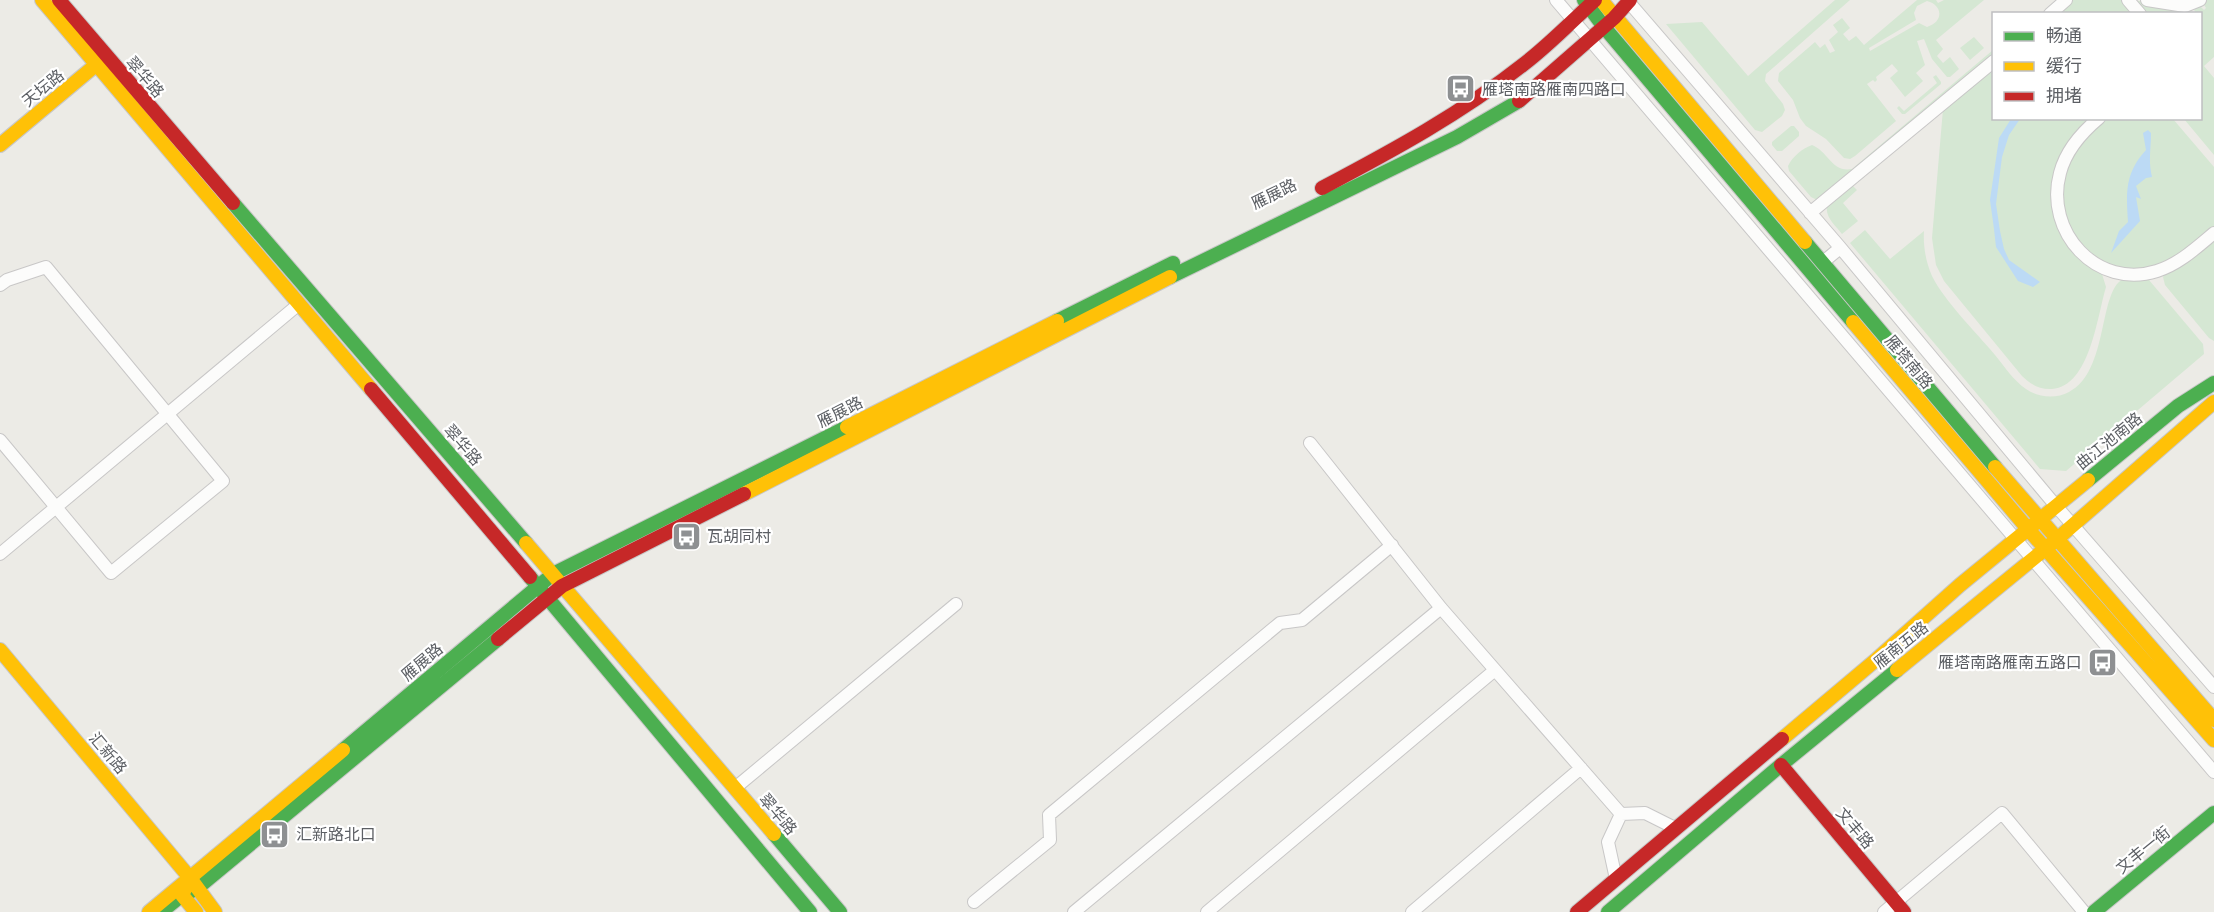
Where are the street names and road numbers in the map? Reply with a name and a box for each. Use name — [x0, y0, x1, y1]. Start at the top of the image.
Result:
street label: 翠华路 — [122, 53, 168, 101]
street label: 天坛路 — [18, 66, 68, 110]
street label: 雁展路 — [1248, 175, 1300, 213]
street label: 雁塔南路 — [1881, 331, 1937, 393]
street label: 雁展路 — [814, 393, 866, 431]
street label: 曲江池南路 — [2072, 408, 2146, 474]
street label: 翠华路 — [440, 421, 486, 469]
street label: 雁南五路 — [1870, 617, 1932, 673]
street label: 雁展路 — [398, 639, 446, 685]
street label: 汇新路 — [85, 729, 131, 777]
street label: 翠华路 — [755, 790, 801, 838]
street label: 文丰路 — [1832, 804, 1878, 852]
street label: 文丰一街 — [2112, 822, 2174, 878]

